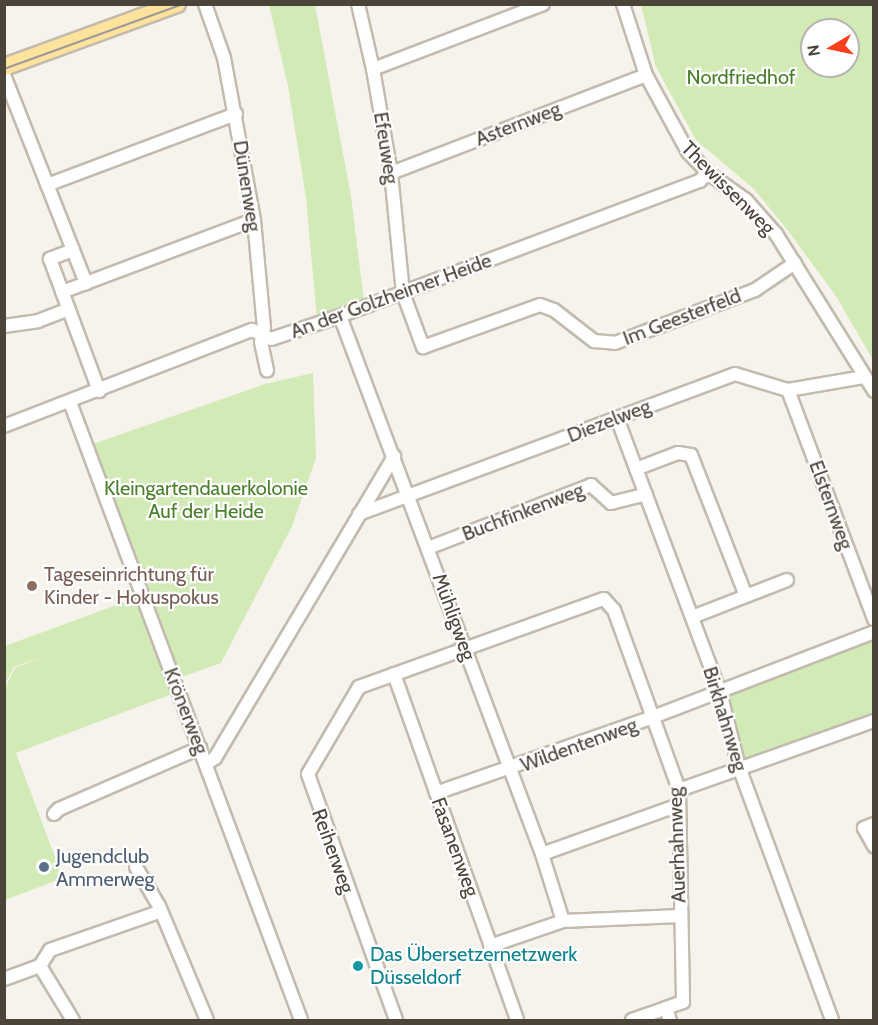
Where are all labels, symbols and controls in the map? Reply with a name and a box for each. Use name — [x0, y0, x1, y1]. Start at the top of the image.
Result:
north arrow — [800, 18, 860, 78]
text: N — [803, 44, 824, 58]
park label: Nordfriedhof — [687, 65, 795, 89]
street label: Asternweg — [472, 97, 564, 151]
street label: Efeuweg — [368, 110, 404, 186]
street label: Thewissenweg — [676, 136, 780, 240]
street label: Dünenweg — [228, 139, 266, 233]
street label: An der Golzheimer Heide — [287, 248, 495, 344]
street label: Im Geesterfeld — [620, 283, 744, 351]
street label: Diezelweg — [564, 394, 654, 448]
street label: Elsternweg — [804, 457, 858, 553]
park label: Kleingartendauerkolonie Auf der Heide — [104, 476, 308, 523]
street label: Buchfinkenweg — [459, 478, 587, 546]
place label: Tageseinrichtung für Kinder - Hokuspokus — [44, 562, 219, 609]
street label: Mühligweg — [427, 570, 481, 664]
marker: Tageseinrichtung für Kinder - Hokuspokus — [25, 579, 39, 593]
street label: Krönerweg — [159, 664, 213, 758]
street label: Birkhahnweg — [698, 664, 752, 774]
street label: Wildentenweg — [517, 713, 641, 777]
street label: Auerhahnweg — [663, 787, 691, 903]
street label: Fasanenweg — [426, 794, 484, 900]
street label: Reiherweg — [307, 805, 359, 897]
place label: Jugendclub Ammerweg — [56, 844, 155, 891]
marker: Jugendclub Ammerweg — [37, 860, 51, 874]
place label: Das Übersetzernetzwerk Düsseldorf — [370, 942, 577, 989]
marker: Das Übersetzernetzwerk Düsseldorf — [351, 959, 365, 973]

